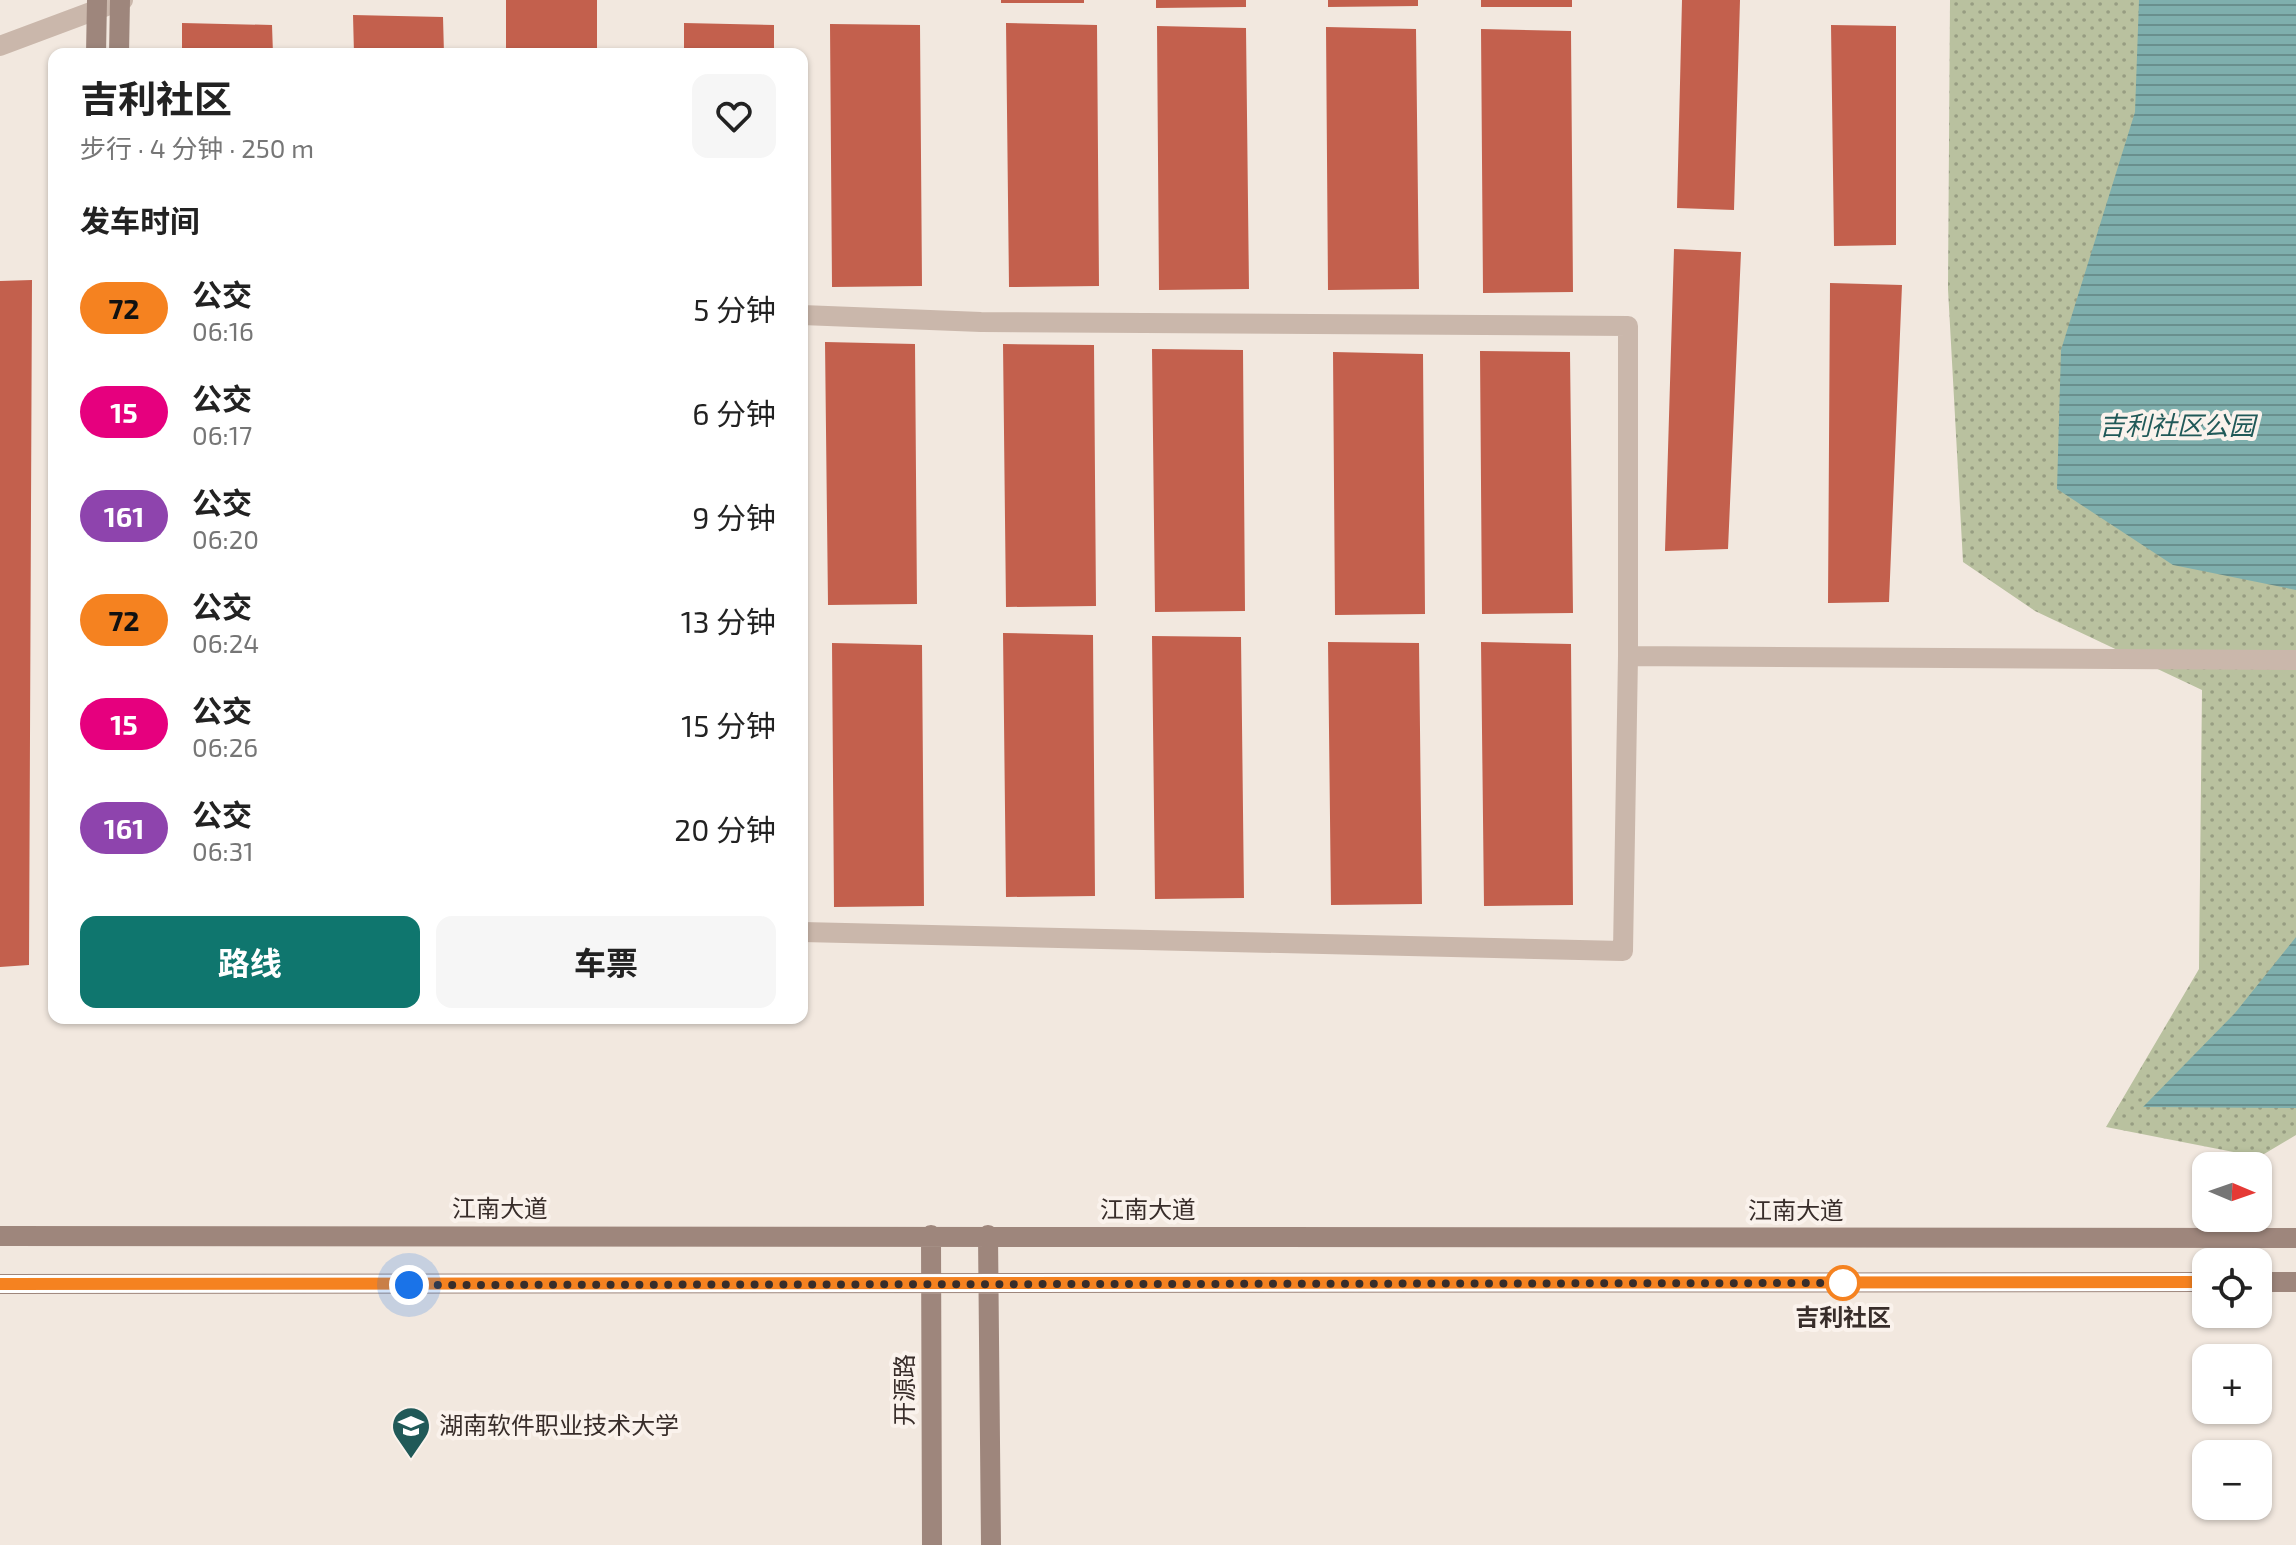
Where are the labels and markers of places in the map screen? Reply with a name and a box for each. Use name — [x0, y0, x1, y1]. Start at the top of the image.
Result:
marker: 吉利社区 — [1826, 1266, 1860, 1300]
place label: 吉利社区 — [1795, 1302, 1891, 1331]
school or university icon: 湖南软件职业技术大学 — [390, 1405, 432, 1460]
place label: 湖南软件职业技术大学 — [439, 1410, 679, 1439]

